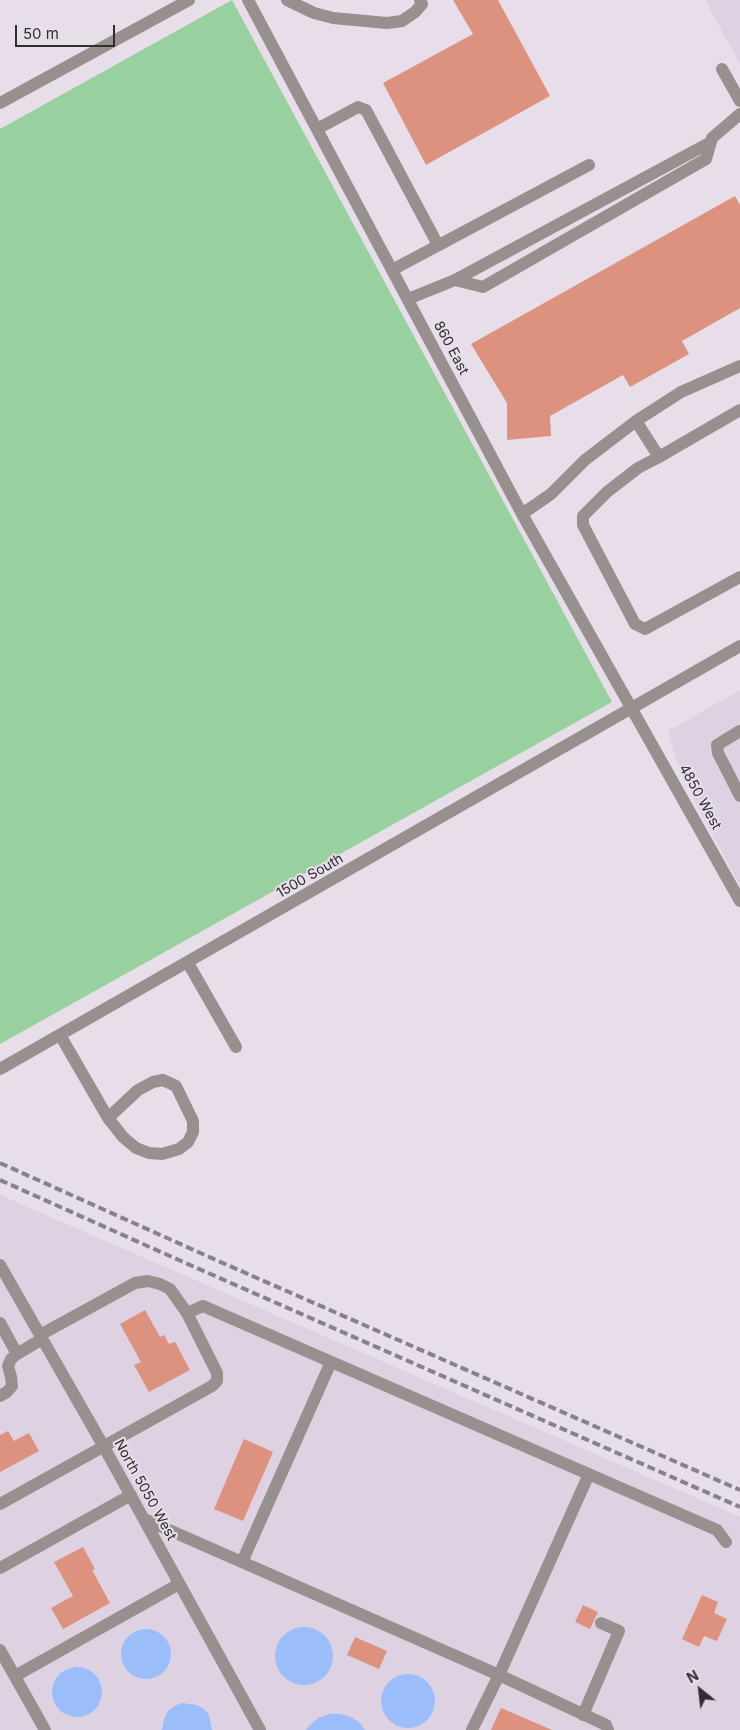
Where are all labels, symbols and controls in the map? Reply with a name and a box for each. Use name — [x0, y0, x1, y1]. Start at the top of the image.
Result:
scale bar — [18, 15, 118, 47]
text: 50 m — [23, 24, 59, 43]
street label: 860 East — [430, 318, 472, 378]
street label: 4850 West — [675, 761, 725, 833]
street label: 1500 South — [274, 850, 346, 902]
street label: North 5050 West — [110, 1436, 180, 1544]
north arrow — [675, 1665, 725, 1715]
text: N — [684, 1666, 701, 1686]

